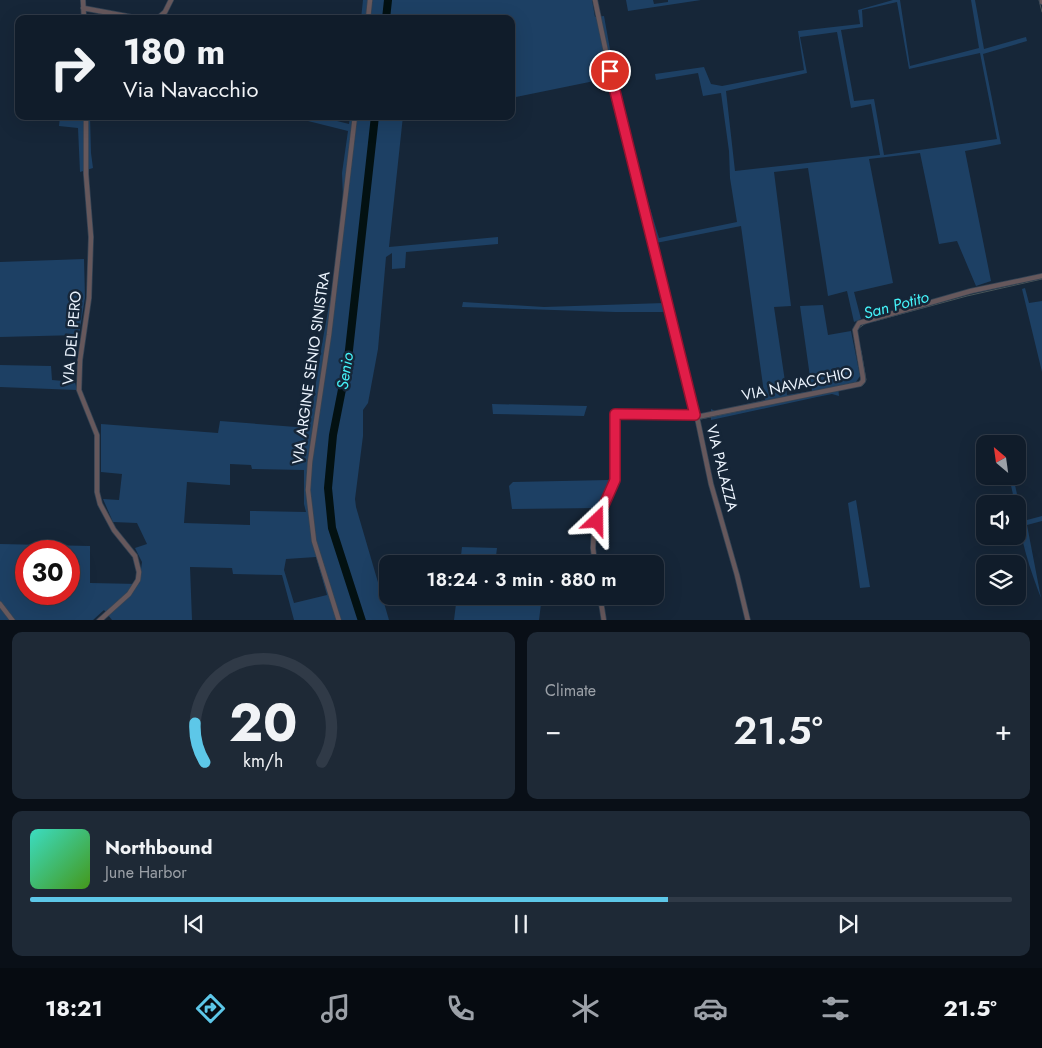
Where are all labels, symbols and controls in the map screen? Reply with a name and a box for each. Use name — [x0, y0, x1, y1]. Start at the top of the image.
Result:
text: 180 m — [123, 27, 225, 77]
icon: right — [40, 35, 105, 100]
pin — [589, 50, 631, 92]
icon: arrive — [596, 57, 624, 85]
text: Via Navacchio — [123, 73, 259, 105]
street label: VIA ARGINE SENIO SINISTRA — [287, 270, 335, 466]
water label: San Potito — [861, 285, 932, 325]
street label: VIA DEL PERO — [57, 290, 87, 386]
water label: Senio — [331, 350, 359, 391]
street label: VIA NAVACCHIO — [740, 361, 855, 406]
street label: VIA PALAZZA — [701, 422, 743, 514]
north arrow — [976, 435, 1026, 485]
map controls — [976, 435, 1026, 605]
position arrow — [570, 494, 622, 546]
button: sound — [976, 495, 1026, 545]
speed limit sign: 30 — [15, 540, 80, 605]
button: layers — [976, 555, 1026, 605]
text: 18:24 · 3 min · 880 m — [426, 566, 617, 593]
text: Climate — [545, 679, 596, 702]
text: 20 — [229, 685, 298, 761]
text: 21.5° — [734, 703, 823, 758]
text: − — [545, 710, 562, 751]
text: + — [995, 710, 1012, 751]
text: km/h — [243, 748, 284, 774]
text: Northbound — [105, 834, 212, 861]
text: June Harbor — [105, 861, 187, 884]
icon: previous — [180, 910, 208, 938]
icon: pause — [507, 910, 535, 938]
icon: next — [834, 910, 862, 938]
icon: directions — [193, 991, 228, 1026]
icon: music — [318, 991, 353, 1026]
icon: phone — [443, 991, 478, 1026]
icon: climate — [568, 991, 603, 1026]
icon: car — [693, 991, 728, 1026]
icon: filters — [818, 991, 853, 1026]
text: 18:21 — [45, 992, 103, 1024]
text: 21.5° — [943, 992, 997, 1024]

